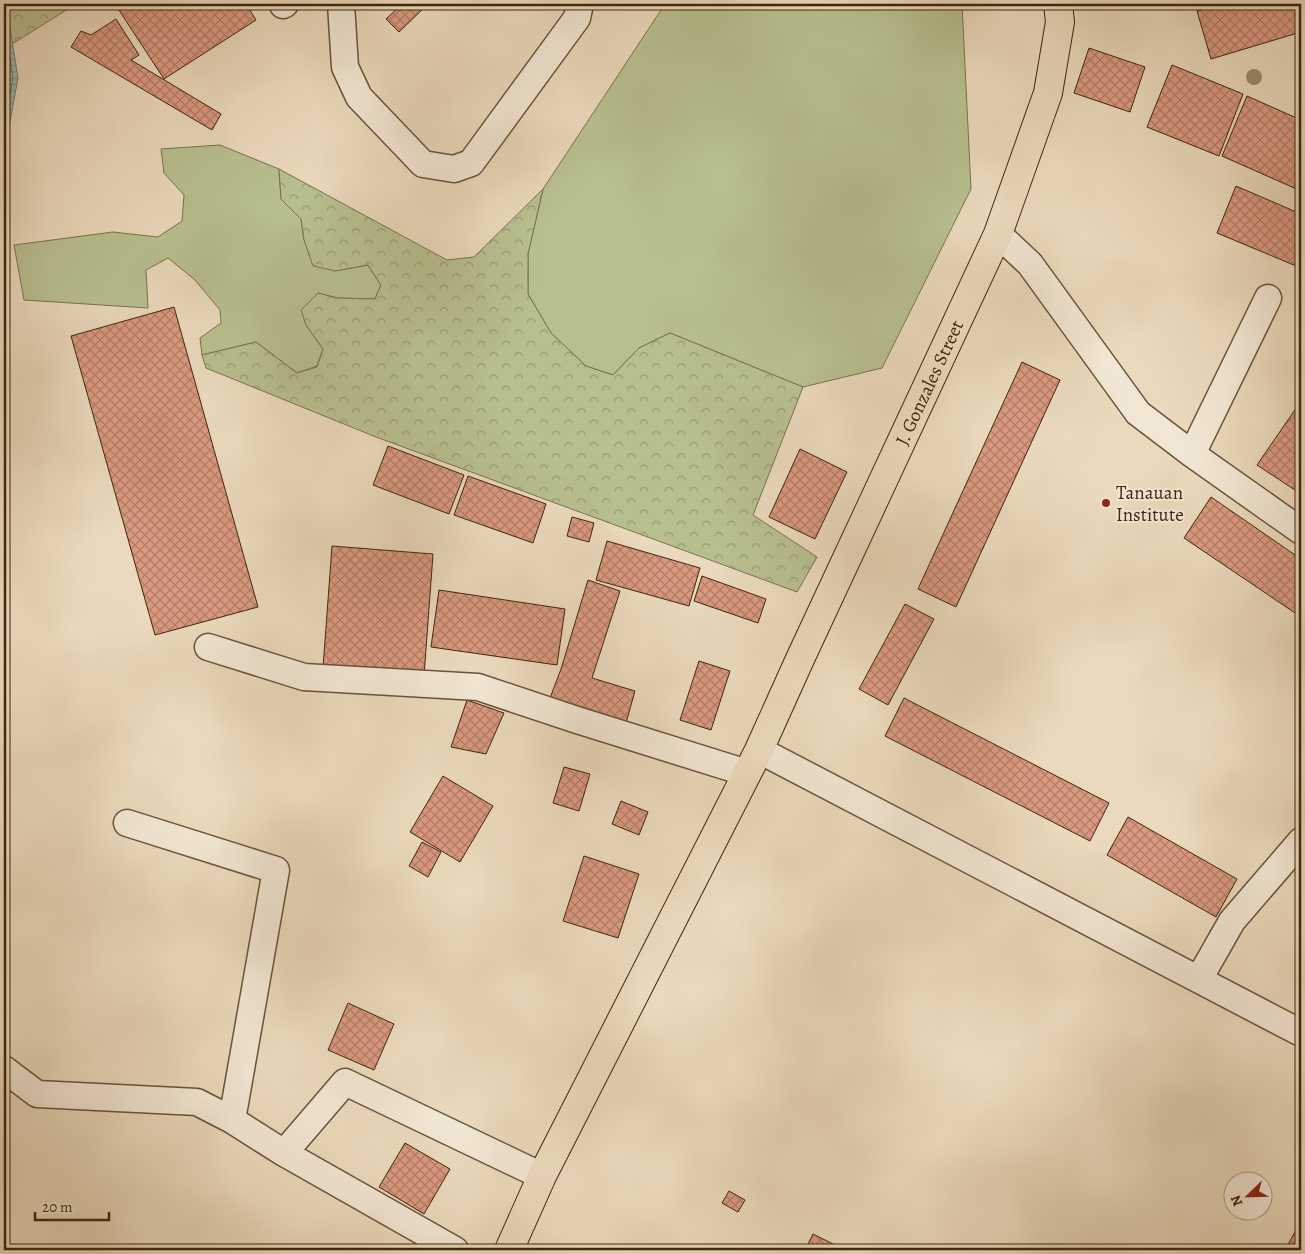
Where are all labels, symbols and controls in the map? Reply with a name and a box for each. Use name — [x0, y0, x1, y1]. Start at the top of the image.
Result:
street label: J. Gonzales Street — [889, 316, 970, 450]
place label: Tanauan Institute — [1116, 480, 1184, 528]
marker: Tanauan Institute — [1100, 497, 1112, 509]
north arrow — [1222, 1172, 1272, 1222]
scale bar — [35, 1189, 109, 1221]
text: N — [1226, 1192, 1247, 1209]
text: 20 m — [42, 1197, 73, 1217]

